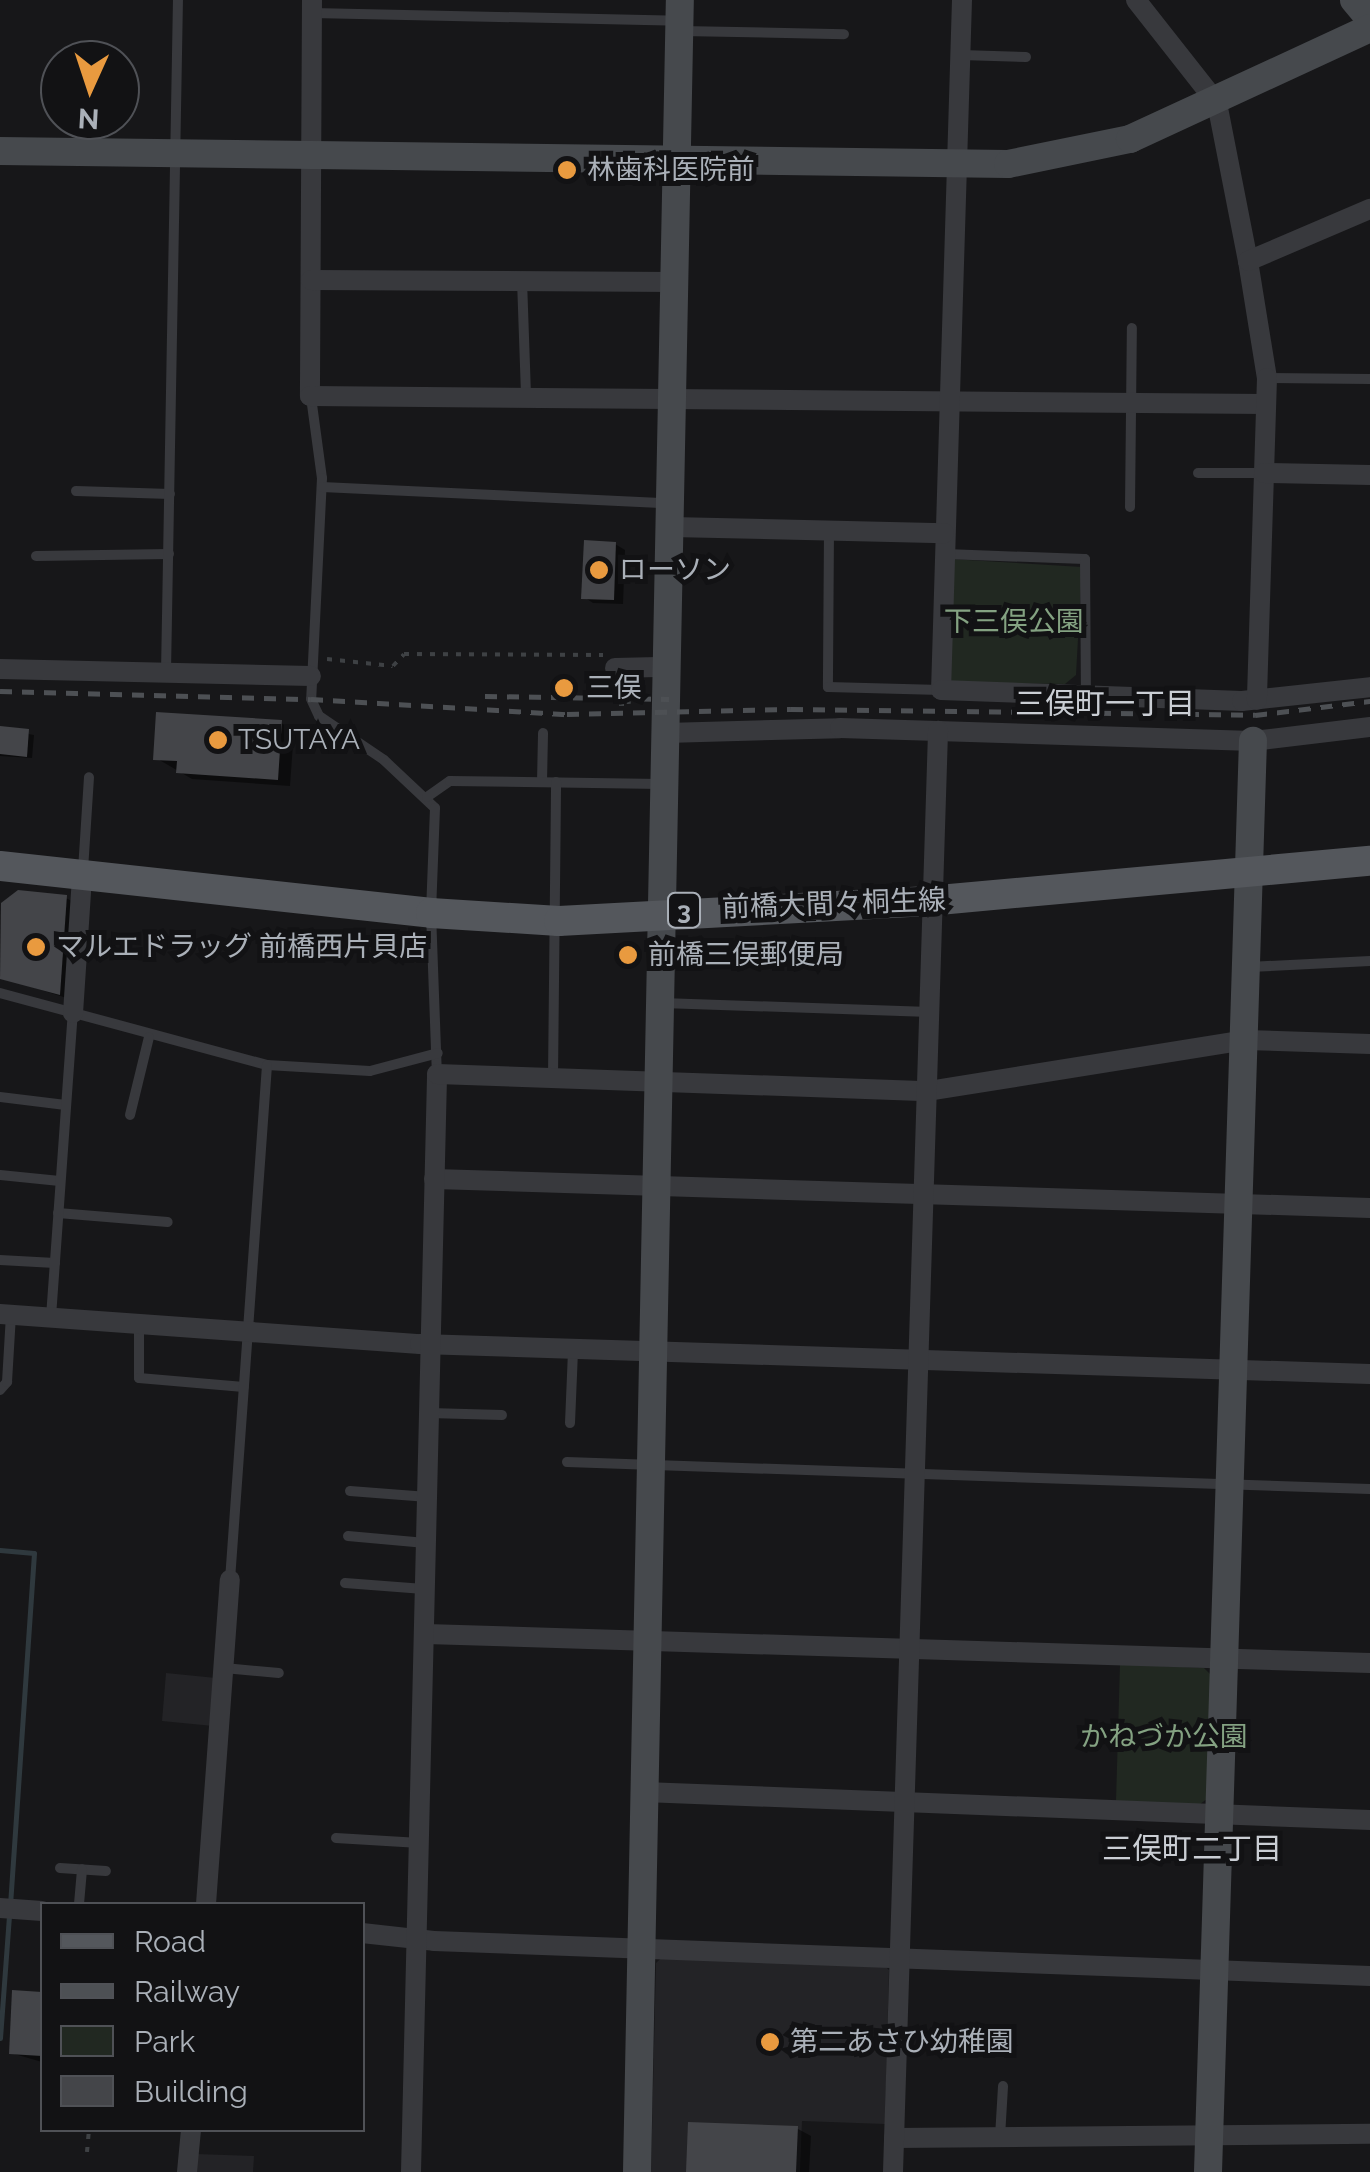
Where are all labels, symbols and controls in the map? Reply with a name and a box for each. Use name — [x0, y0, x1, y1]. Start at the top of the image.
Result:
north arrow — [40, 40, 140, 140]
text: N — [77, 101, 100, 135]
place label: 林歯科医院前 — [587, 153, 755, 187]
marker: 林歯科医院前 — [556, 159, 578, 181]
place label: ローソン — [619, 553, 731, 587]
marker: ローソン — [588, 559, 610, 581]
park label: 下三俣公園 — [944, 605, 1084, 639]
place label: 三俣 — [586, 671, 642, 705]
marker: 三俣 — [551, 675, 577, 701]
district label: 三俣町一丁目 — [1015, 686, 1195, 722]
place label: TSUTAYA — [238, 723, 360, 757]
marker: TSUTAYA — [207, 729, 229, 751]
street label: 前橋大間々桐生線 — [721, 883, 947, 925]
road number: 3 — [666, 890, 702, 930]
place label: マルエドラッグ 前橋西片貝店 — [56, 930, 427, 964]
marker: マルエドラッグ 前橋西片貝店 — [25, 936, 47, 958]
place label: 前橋三俣郵便局 — [648, 938, 844, 972]
marker: 前橋三俣郵便局 — [617, 944, 639, 966]
park label: かねづか公園 — [1080, 1720, 1248, 1754]
district label: 三俣町二丁目 — [1102, 1831, 1282, 1867]
legend — [40, 1902, 365, 2132]
text: Road — [134, 1924, 206, 1959]
text: Railway — [134, 1974, 240, 2009]
text: Park — [134, 2024, 195, 2059]
place label: 第二あさひ幼稚園 — [790, 2025, 1014, 2059]
marker: 第二あさひ幼稚園 — [759, 2031, 781, 2053]
text: Building — [134, 2074, 248, 2109]

